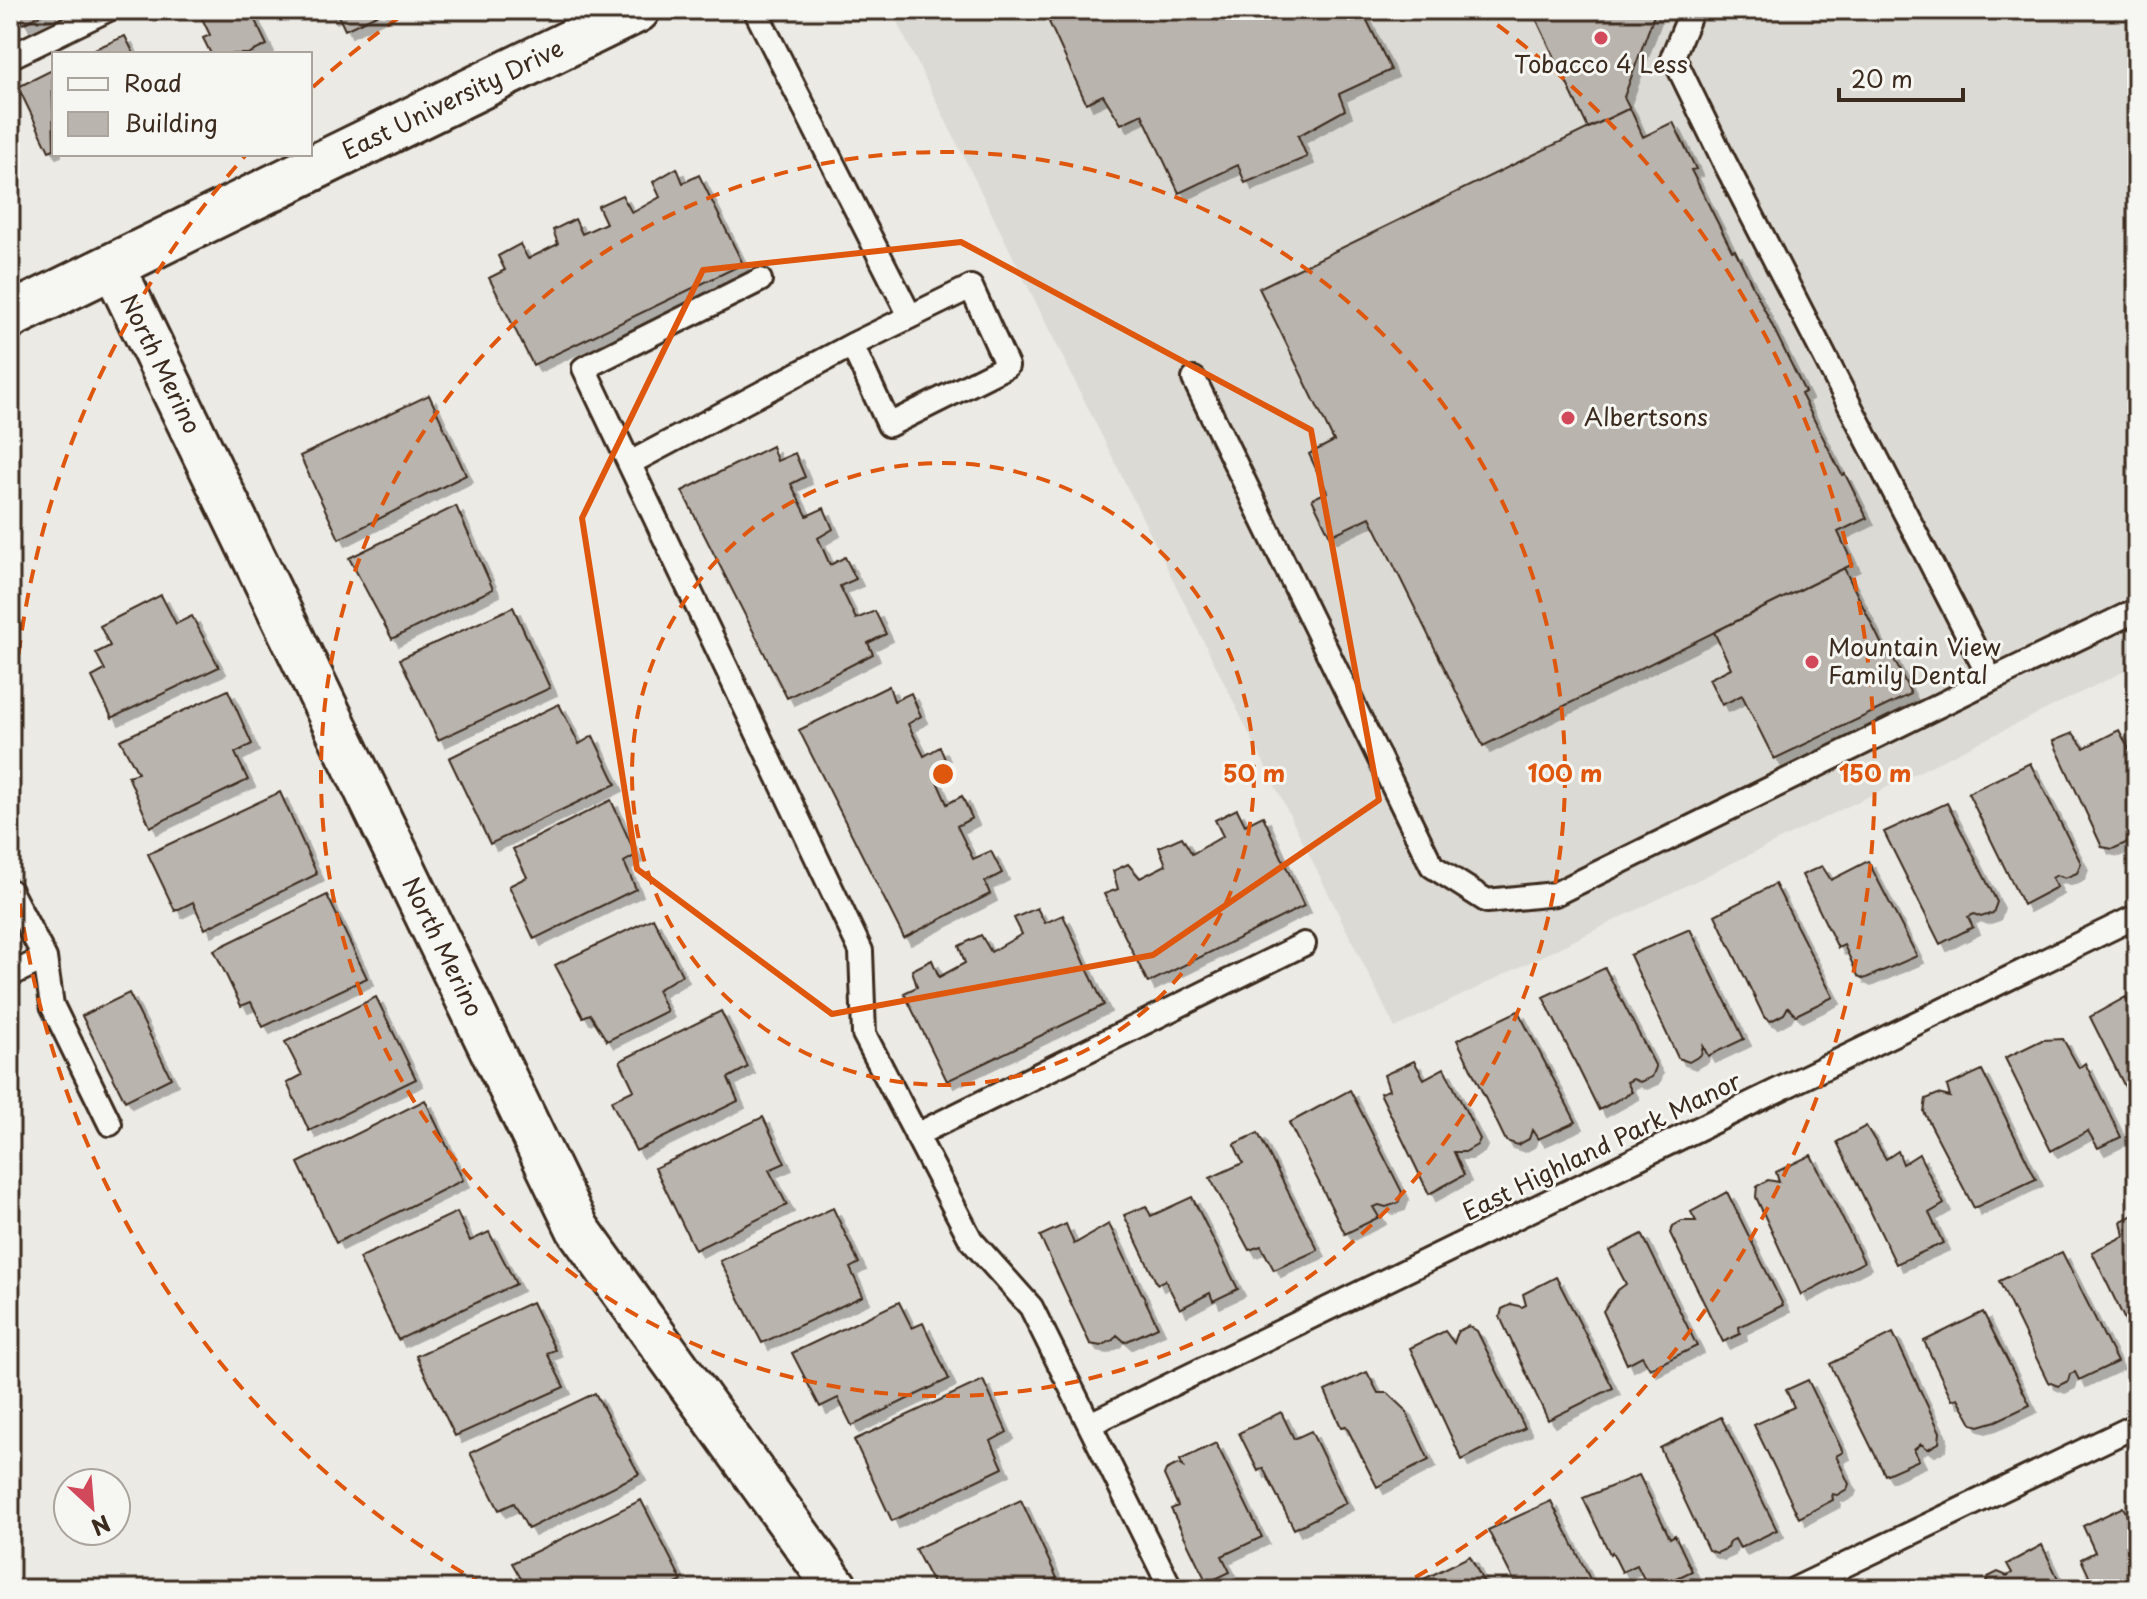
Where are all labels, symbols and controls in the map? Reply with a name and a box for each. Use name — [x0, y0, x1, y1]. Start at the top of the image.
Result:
street label: East University Drive — [335, 29, 569, 168]
marker: Tobacco 4 Less — [1592, 29, 1610, 47]
place label: Tobacco 4 Less — [1514, 45, 1688, 81]
legend — [52, 52, 312, 156]
scale bar — [1839, 52, 1963, 102]
text: 20 m — [1851, 60, 1913, 96]
text: Road — [124, 64, 182, 100]
text: Building — [124, 104, 218, 140]
street label: North Merino — [112, 287, 211, 439]
place label: Albertsons — [1584, 398, 1708, 434]
marker: Albertsons — [1559, 409, 1577, 427]
place label: Mountain View Family Dental — [1828, 628, 2001, 692]
marker: Mountain View Family Dental — [1803, 653, 1821, 671]
text: 50 m — [1223, 754, 1285, 790]
text: 100 m — [1528, 754, 1602, 790]
text: 150 m — [1839, 754, 1911, 790]
centre of rings — [929, 760, 957, 788]
street label: North Merino — [394, 870, 493, 1022]
street label: East Highland Park Manor — [1456, 1062, 1747, 1228]
north arrow — [52, 1467, 132, 1547]
text: N — [86, 1508, 116, 1545]

